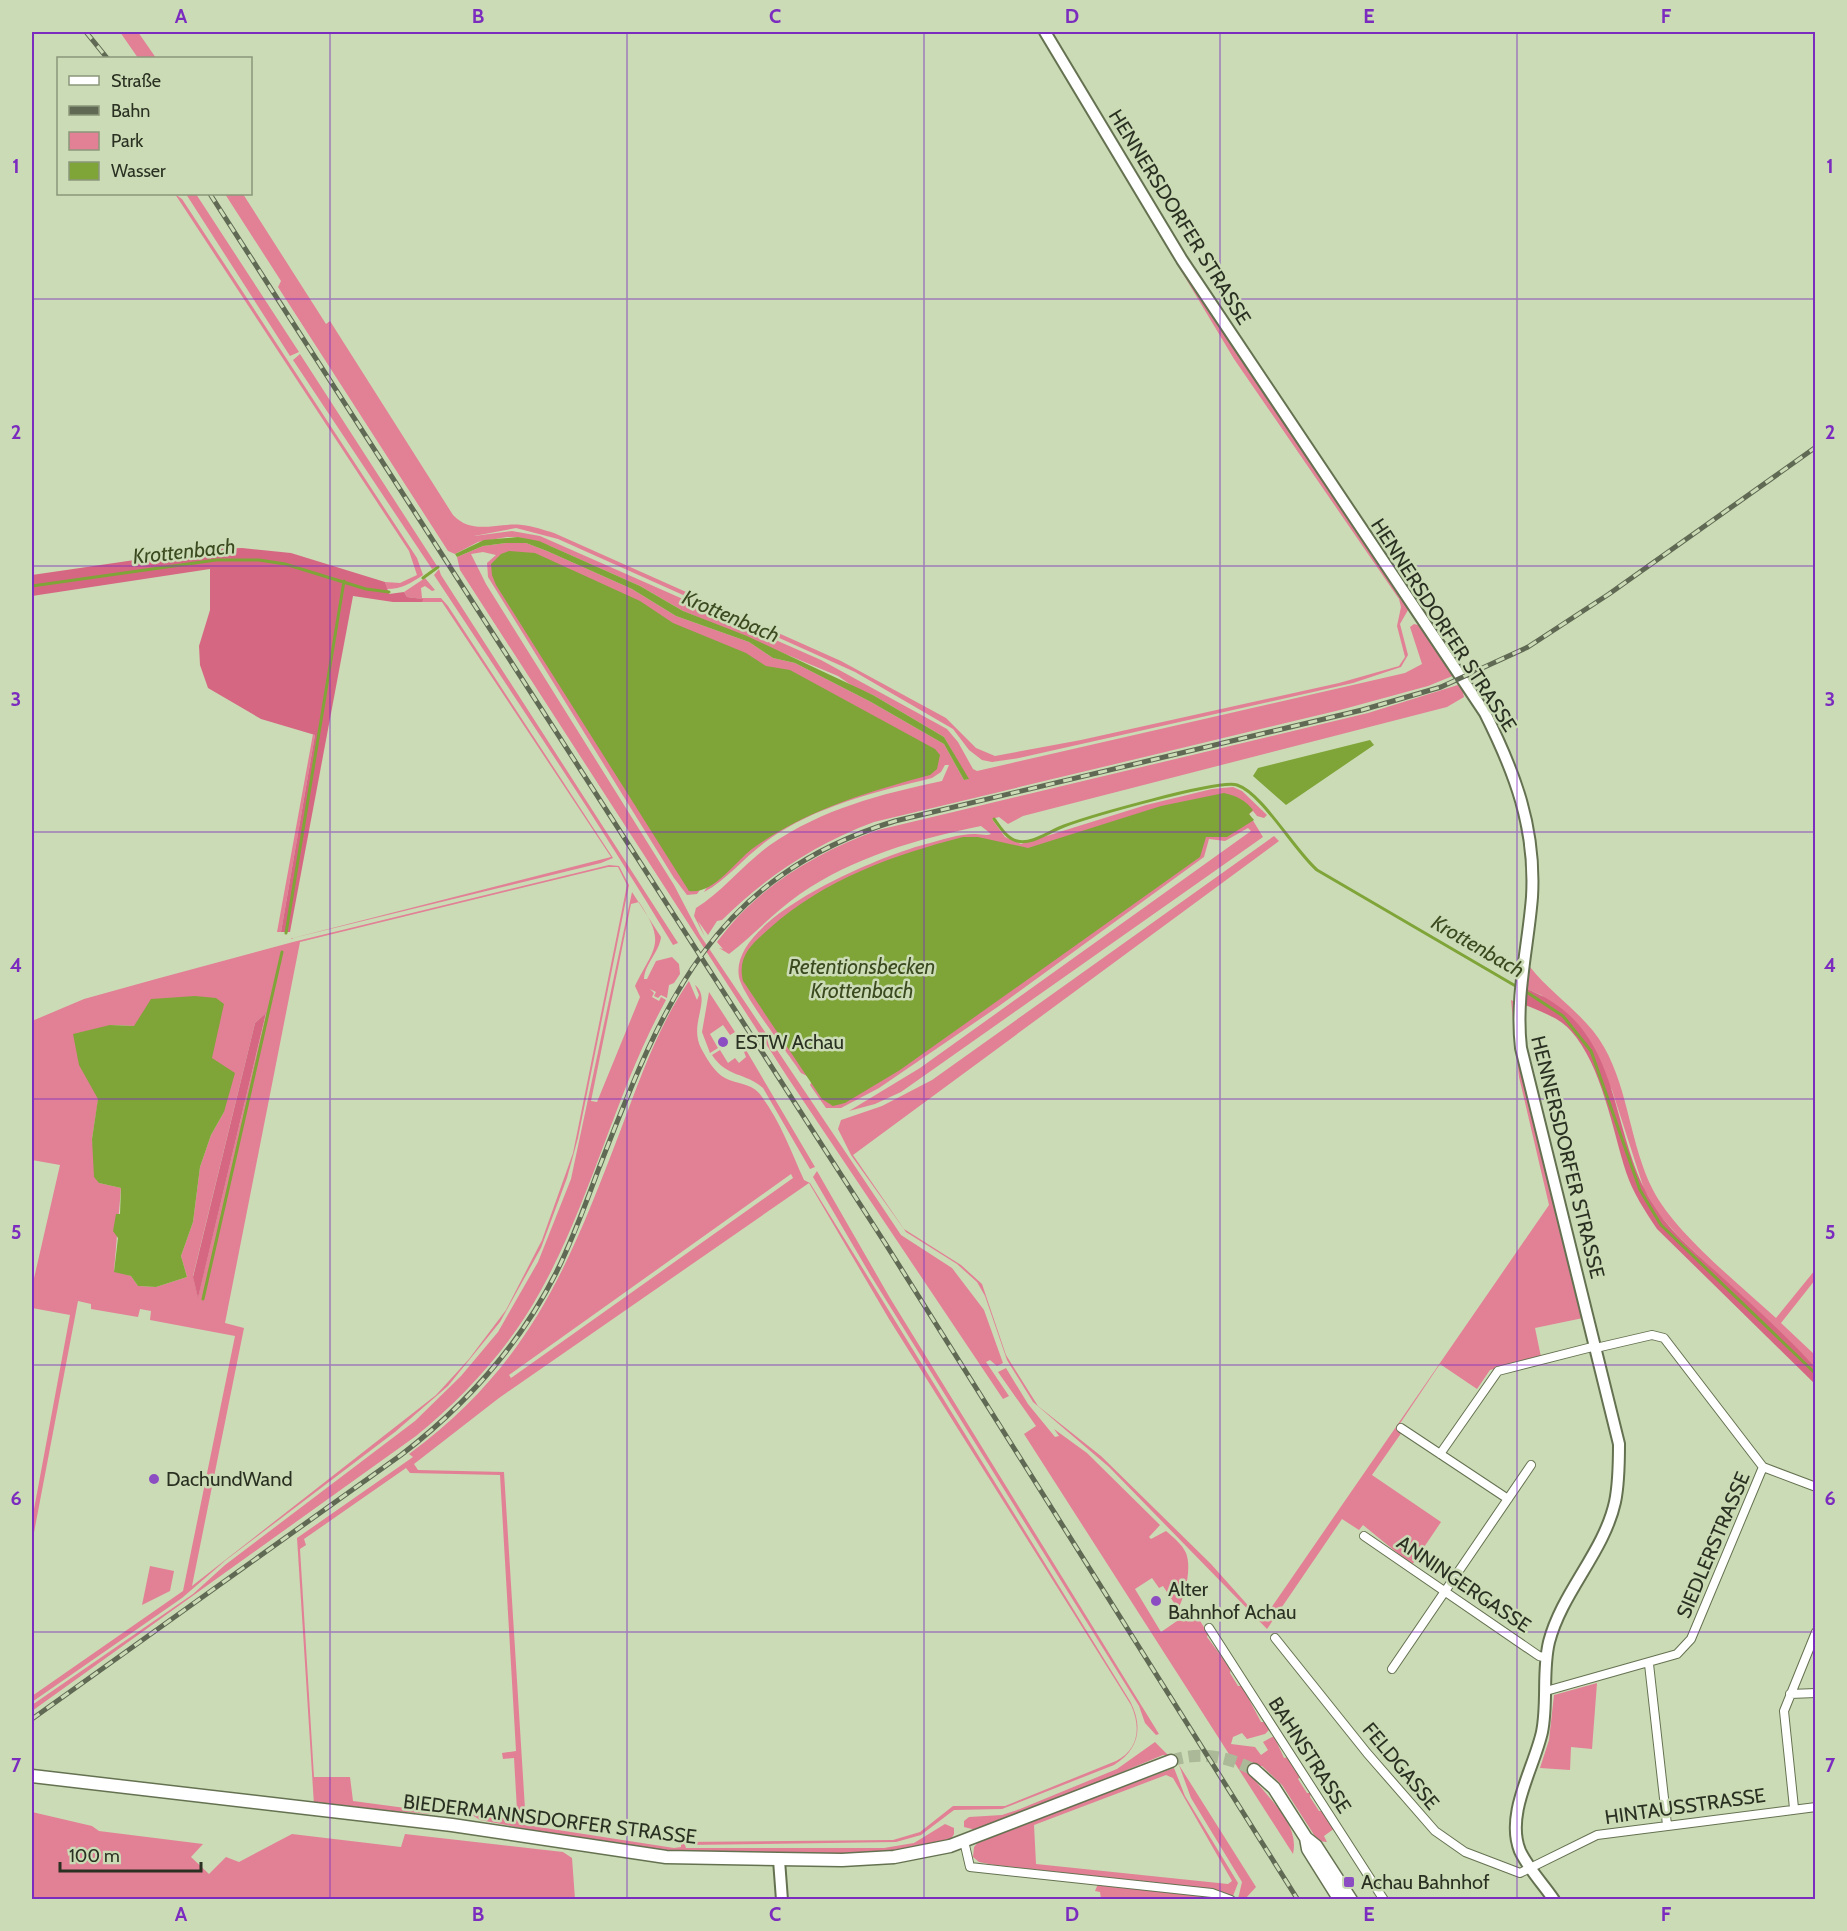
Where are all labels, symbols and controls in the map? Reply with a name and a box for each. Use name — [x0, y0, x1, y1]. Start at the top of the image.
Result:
text: A — [175, 4, 188, 28]
text: B — [472, 4, 484, 28]
text: C — [769, 4, 781, 28]
text: D — [1065, 4, 1079, 28]
text: E — [1363, 4, 1375, 28]
text: F — [1661, 4, 1672, 28]
legend — [57, 57, 252, 195]
text: Straße — [111, 70, 161, 92]
text: Bahn — [111, 100, 150, 122]
street label: HENNERSDORFER STRASSE — [1104, 105, 1256, 329]
text: Park — [111, 130, 144, 152]
text: 1 — [12, 154, 20, 178]
text: 1 — [1826, 154, 1834, 178]
text: Wasser — [111, 160, 166, 182]
text: 2 — [11, 420, 21, 444]
text: 2 — [1825, 420, 1835, 444]
street label: HENNERSDORFER STRASSE — [1366, 514, 1522, 736]
water label: Krottenbach — [131, 533, 237, 569]
water label: Krottenbach — [679, 584, 783, 648]
text: 3 — [11, 687, 21, 711]
text: 3 — [1825, 687, 1835, 711]
water label: Krottenbach — [1427, 909, 1529, 983]
text: 4 — [10, 953, 22, 977]
text: 4 — [1824, 953, 1836, 977]
water label: Retentionsbecken Krottenbach — [789, 954, 935, 1003]
place label: ESTW Achau — [735, 1030, 844, 1054]
street label: HENNERSDORFER STRASSE — [1526, 1033, 1610, 1281]
marker: ESTW Achau — [716, 1035, 730, 1049]
text: 5 — [11, 1220, 21, 1244]
text: 5 — [1825, 1220, 1835, 1244]
place label: DachundWand — [166, 1467, 293, 1491]
street label: SIEDLERSTRASSE — [1671, 1468, 1755, 1622]
marker: DachundWand — [147, 1472, 161, 1486]
text: 6 — [10, 1486, 22, 1510]
text: 6 — [1824, 1486, 1836, 1510]
street label: ANNINGERGASSE — [1392, 1530, 1536, 1638]
place label: Alter Bahnhof Achau — [1168, 1577, 1297, 1624]
marker: Alter Bahnhof Achau — [1149, 1594, 1163, 1608]
street label: BAHNSTRASSE — [1264, 1692, 1356, 1818]
street label: FELDGASSE — [1358, 1718, 1444, 1814]
text: 7 — [11, 1753, 22, 1777]
text: 7 — [1825, 1753, 1836, 1777]
street label: HINTAUSSTRASSE — [1603, 1783, 1767, 1829]
street label: BIEDERMANNSDORFER STRASSE — [402, 1789, 698, 1849]
scale bar — [60, 1835, 201, 1873]
text: 100 m — [69, 1845, 120, 1867]
place label: Achau Bahnhof — [1361, 1870, 1490, 1894]
marker: Achau Bahnhof — [1342, 1875, 1356, 1889]
text: A — [175, 1902, 188, 1926]
text: B — [472, 1902, 484, 1926]
text: C — [769, 1902, 781, 1926]
text: D — [1065, 1902, 1079, 1926]
text: E — [1363, 1902, 1375, 1926]
text: F — [1661, 1902, 1672, 1926]

